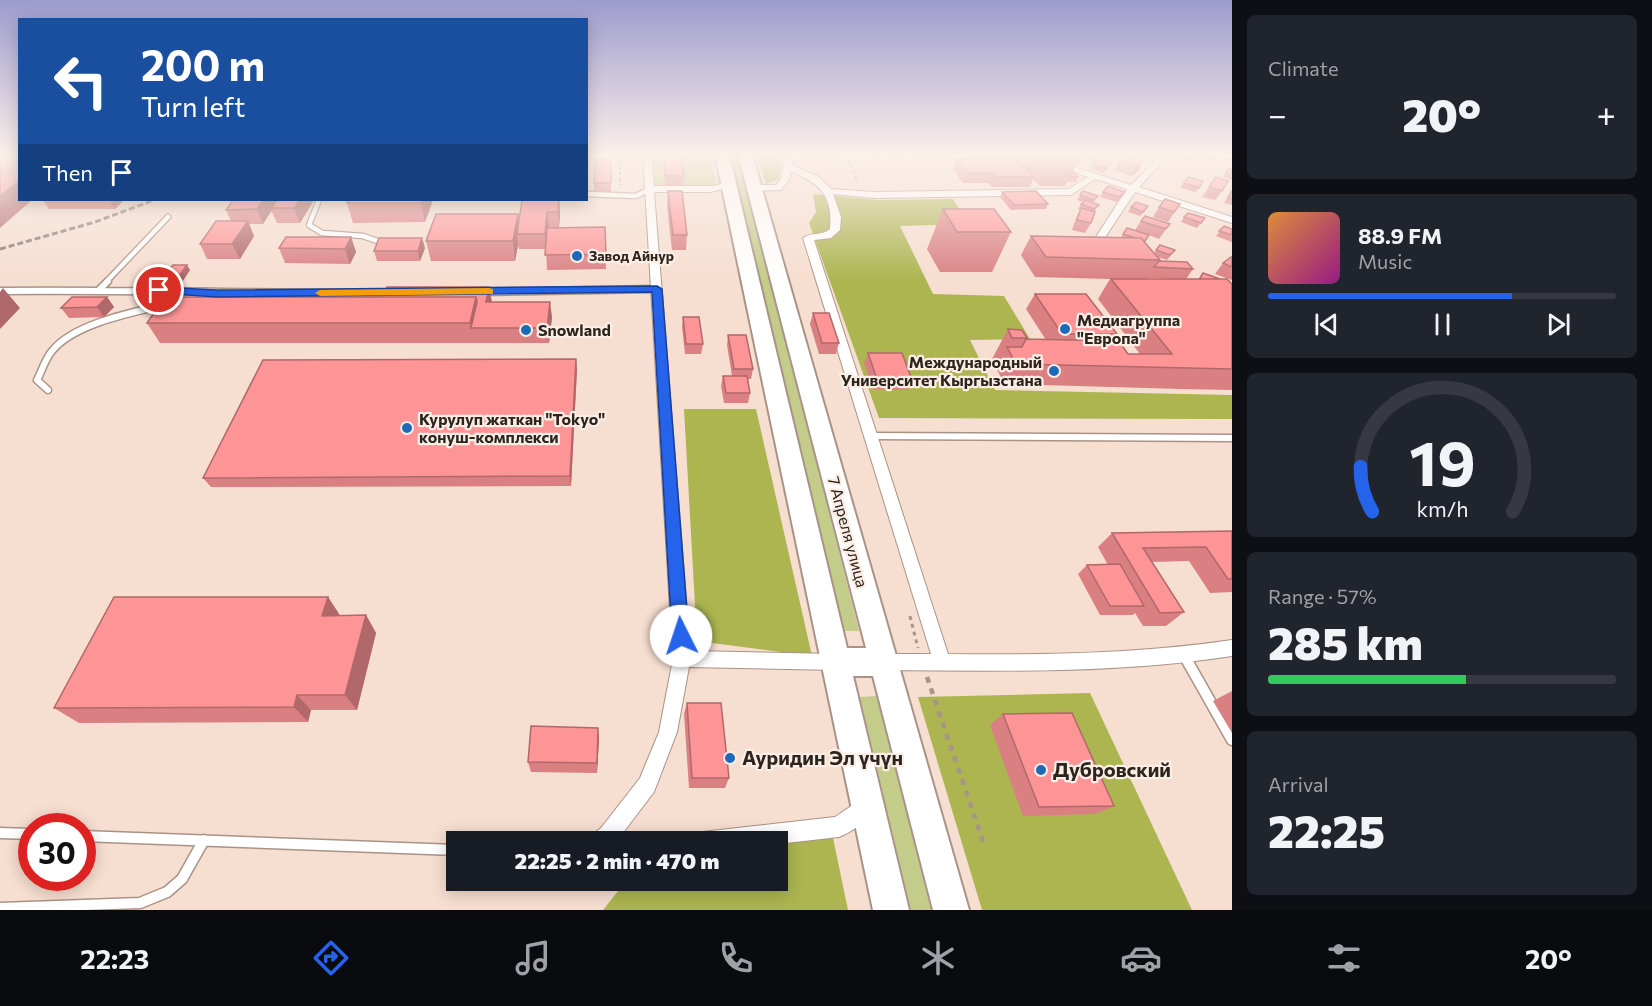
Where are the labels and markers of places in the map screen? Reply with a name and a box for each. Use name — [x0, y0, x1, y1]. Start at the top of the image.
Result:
place label: Завод Айнур — [589, 247, 674, 264]
marker: Завод Айнур — [570, 249, 584, 263]
pin — [133, 264, 184, 315]
place label: Медиагруппа "Европа" — [1077, 310, 1180, 347]
place label: Snowland — [538, 320, 611, 339]
marker: Медиагруппа "Европа" — [1058, 322, 1072, 336]
marker: Snowland — [519, 323, 533, 337]
place label: Международный Университет Кыргызстана — [841, 352, 1042, 389]
marker: Международный Университет Кыргызстана — [1047, 364, 1061, 378]
place label: Курулуп жаткан "Tokyo" конуш-комплекси — [419, 409, 605, 446]
marker: Курулуп жаткан "Tokyo" конуш-комплекси — [400, 421, 414, 435]
place label: Ауридин Эл үчүн — [742, 745, 903, 769]
marker: Ауридин Эл үчүн — [723, 751, 737, 765]
place label: Дубровский — [1053, 757, 1171, 781]
marker: Дубровский — [1034, 763, 1048, 777]

